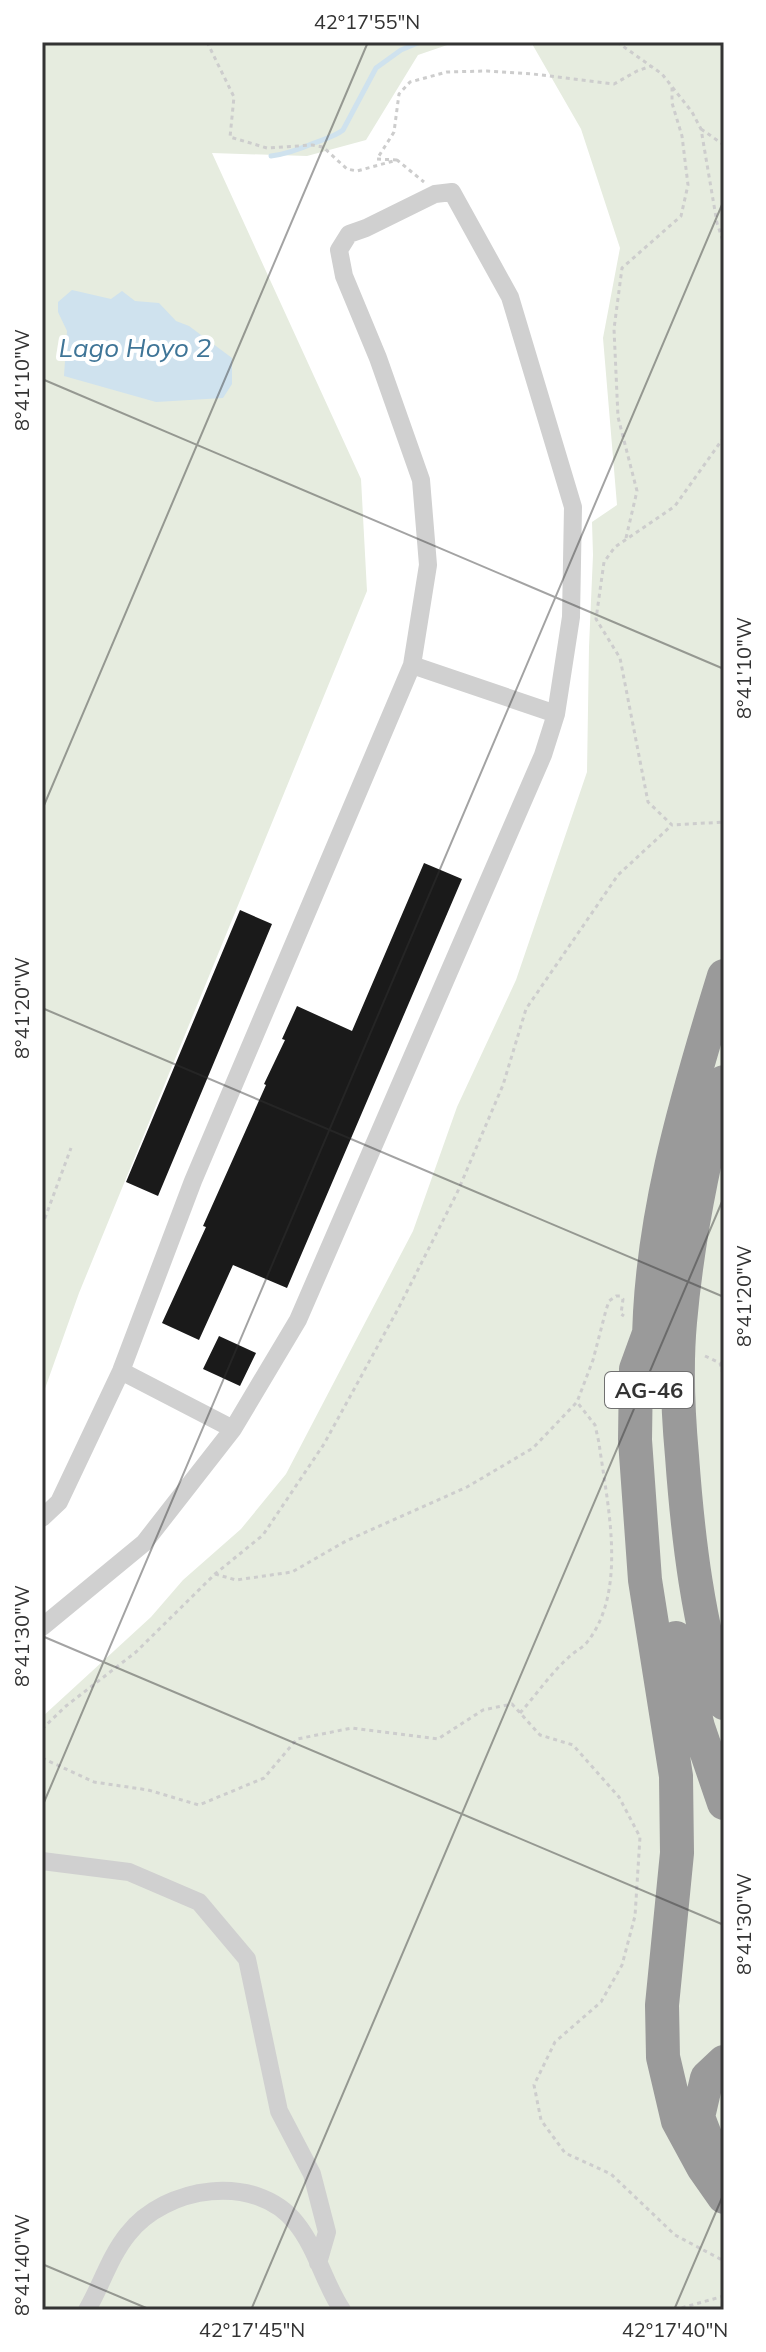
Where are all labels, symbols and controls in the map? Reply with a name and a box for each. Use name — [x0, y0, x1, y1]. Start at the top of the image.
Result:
text: 42°17'55"N — [314, 9, 420, 34]
text: 8°41'10"W — [9, 329, 34, 431]
water label: Lago Hoyo 2 — [59, 331, 211, 364]
text: 8°41'10"W — [731, 617, 756, 719]
text: 8°41'20"W — [9, 957, 34, 1059]
text: 8°41'20"W — [731, 1245, 756, 1347]
road number: AG-46 — [605, 1372, 693, 1408]
text: 8°41'30"W — [9, 1585, 34, 1687]
text: 8°41'30"W — [731, 1873, 756, 1975]
text: 8°41'40"W — [9, 2214, 34, 2316]
text: 42°17'45"N — [199, 2317, 305, 2342]
text: 42°17'40"N — [622, 2317, 728, 2342]

